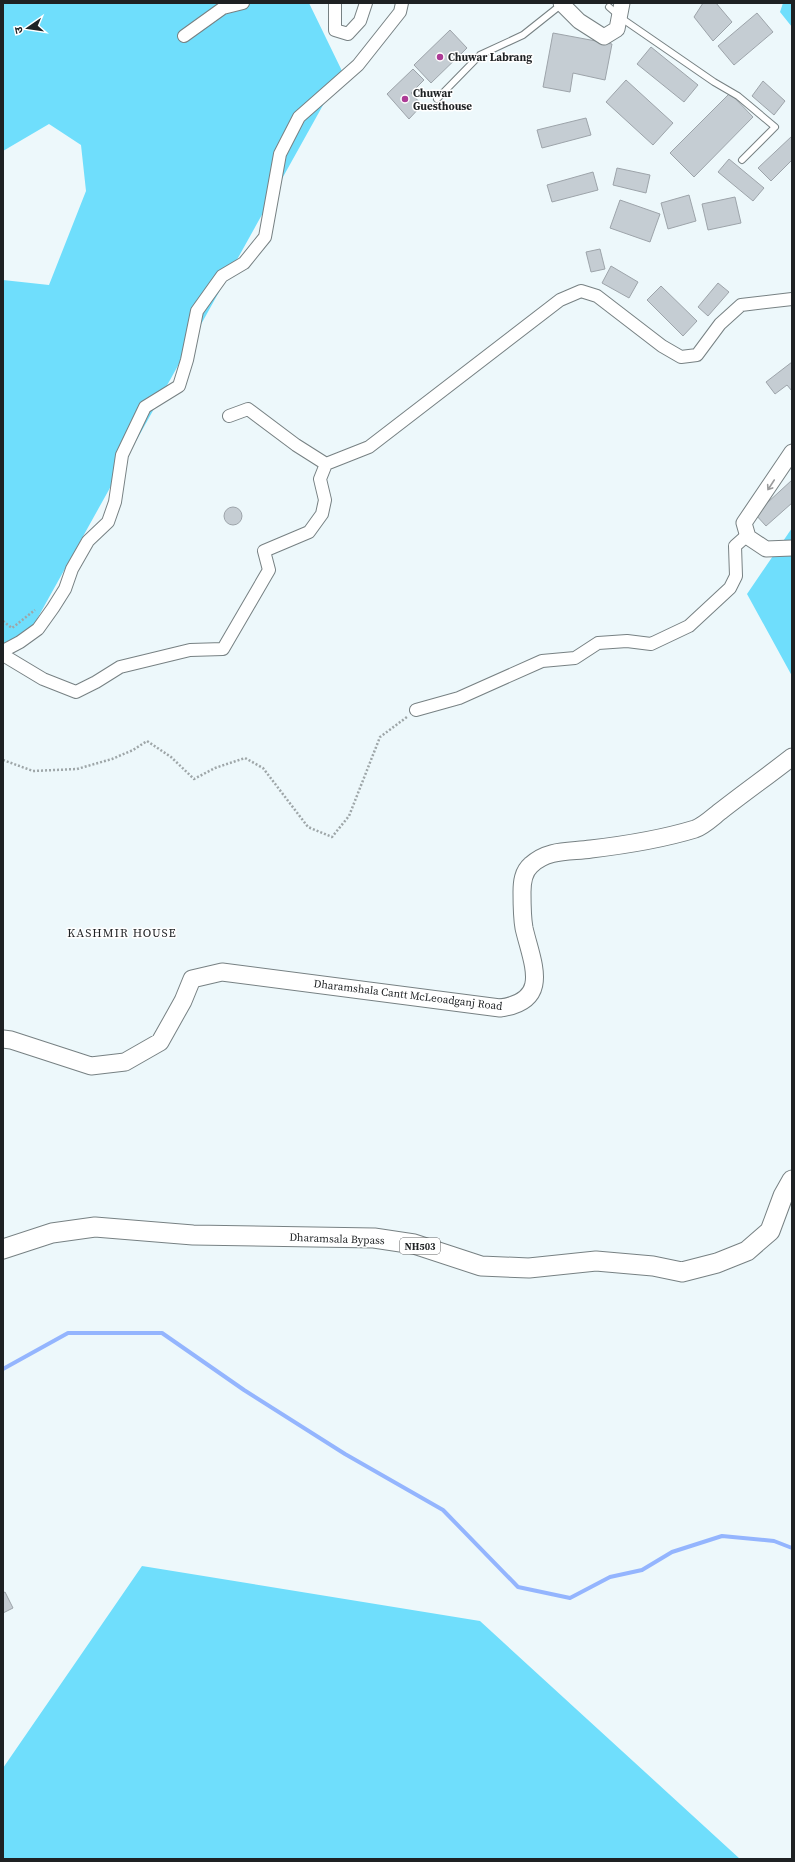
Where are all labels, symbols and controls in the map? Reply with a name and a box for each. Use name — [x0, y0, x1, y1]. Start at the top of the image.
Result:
north arrow — [8, 8, 48, 48]
text: उ — [11, 25, 27, 35]
place label: Chuwar Labrang — [448, 50, 532, 65]
marker: Chuwar Labrang — [435, 52, 445, 62]
place label: Chuwar Guesthouse — [413, 86, 472, 114]
marker: Chuwar Guesthouse — [400, 94, 410, 104]
one-way arrow — [767, 479, 775, 490]
district label: KASHMIR HOUSE — [67, 925, 177, 941]
street label: Dharamshala Cantt McLeoadganj Road — [313, 976, 504, 1014]
street label: Dharamsala Bypass — [289, 1230, 385, 1248]
road number: NH503 — [400, 1238, 440, 1254]

